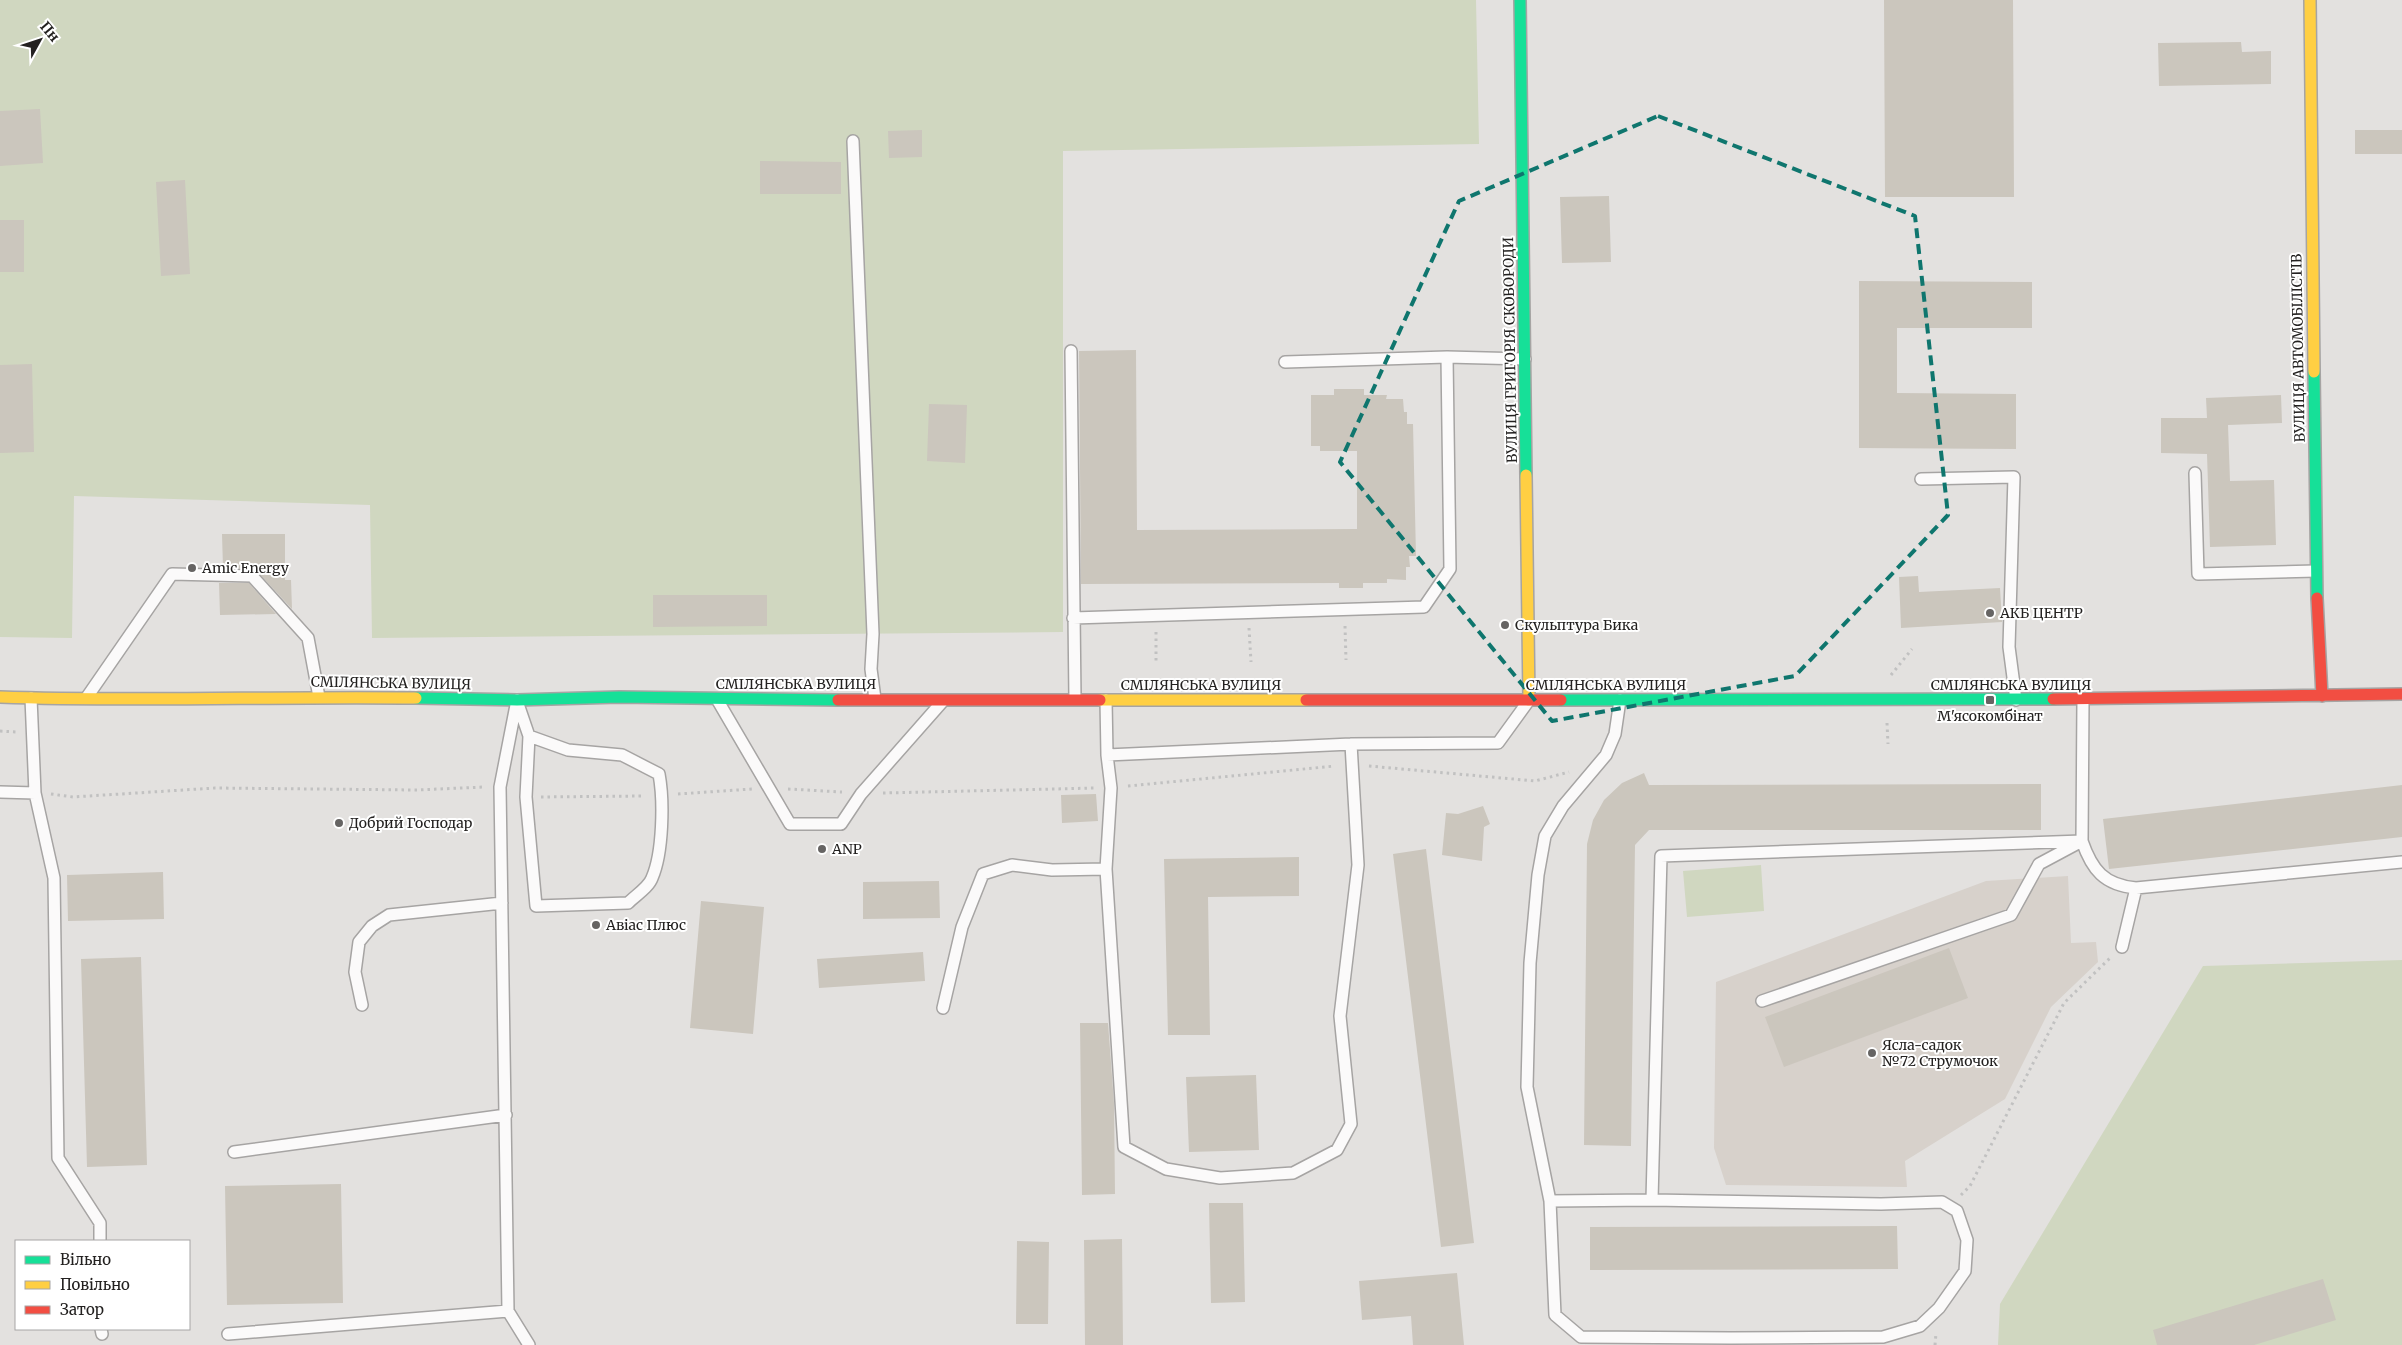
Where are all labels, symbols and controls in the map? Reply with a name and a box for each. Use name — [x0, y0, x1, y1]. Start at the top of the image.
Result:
north arrow — [15, 15, 65, 65]
text: Пн — [36, 18, 64, 46]
street label: ВУЛИЦЯ ГРИГОРІЯ СКОВОРОДИ — [1499, 237, 1521, 463]
street label: ВУЛИЦЯ АВТОМОБІЛІСТІВ — [2287, 254, 2309, 442]
place label: Amic Energy — [201, 559, 290, 577]
marker: Amic Energy — [186, 562, 198, 574]
place label: АКБ ЦЕНТР — [1999, 604, 2083, 622]
marker: АКБ ЦЕНТР — [1984, 607, 1996, 619]
place label: Cкульптура Бика — [1515, 616, 1639, 634]
marker: Cкульптура Бика — [1499, 619, 1511, 631]
street label: СМІЛЯНСЬКА ВУЛИЦЯ — [311, 673, 471, 693]
street label: СМІЛЯНСЬКА ВУЛИЦЯ — [716, 675, 876, 693]
street label: СМІЛЯНСЬКА ВУЛИЦЯ — [1121, 676, 1281, 694]
street label: СМІЛЯНСЬКА ВУЛИЦЯ — [1526, 676, 1686, 694]
street label: СМІЛЯНСЬКА ВУЛИЦЯ — [1931, 676, 2091, 694]
marker: М'ясокомбінат — [1984, 694, 1996, 706]
place label: М'ясокомбінат — [1937, 707, 2043, 725]
place label: Добрий Господар — [349, 814, 473, 832]
marker: Добрий Господар — [333, 817, 345, 829]
place label: ANP — [831, 840, 862, 858]
marker: ANP — [816, 843, 828, 855]
place label: Авіас Плюс — [605, 916, 686, 934]
marker: Авіас Плюс — [590, 919, 602, 931]
place label: Ясла-садок №72 Струмочок — [1882, 1036, 1998, 1070]
marker: Ясла-садок №72 Струмочок — [1866, 1047, 1878, 1059]
legend — [15, 1240, 190, 1330]
text: Вільно — [60, 1250, 111, 1269]
text: Повільно — [60, 1275, 130, 1294]
text: Затор — [60, 1300, 104, 1319]

